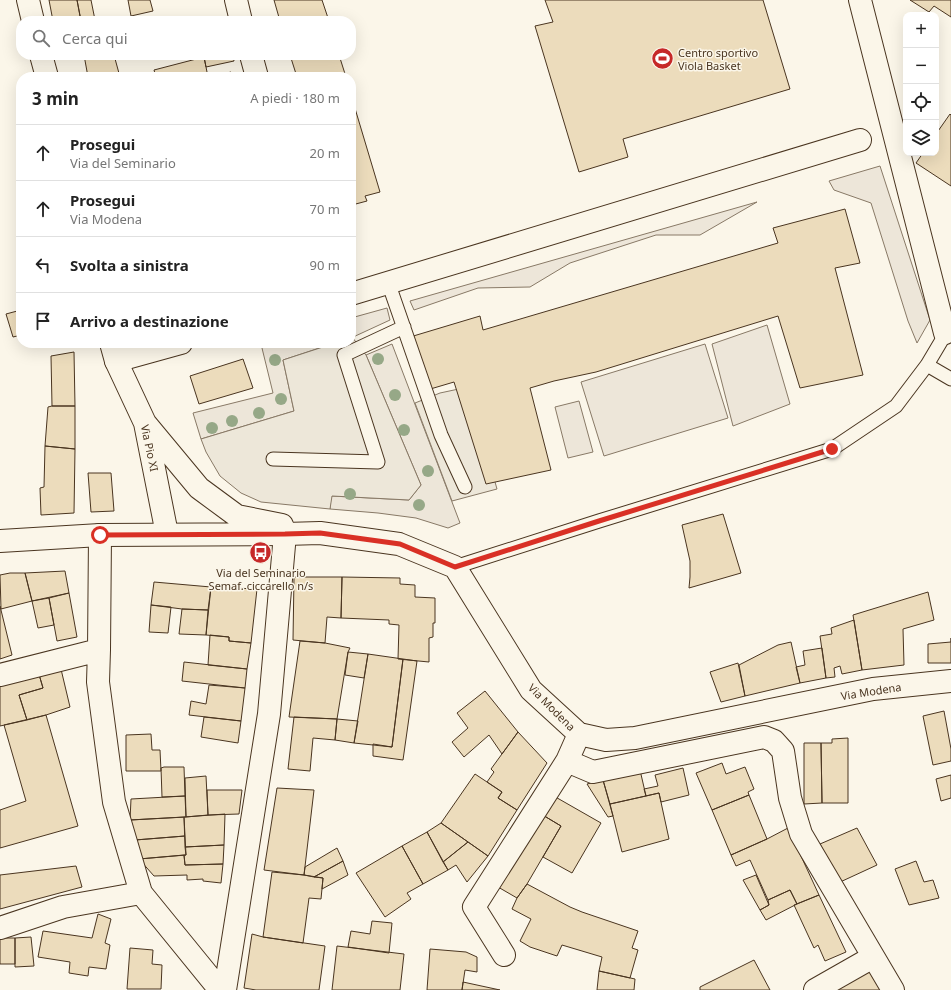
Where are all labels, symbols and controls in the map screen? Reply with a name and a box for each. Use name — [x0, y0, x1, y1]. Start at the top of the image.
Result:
map controls — [903, 12, 939, 156]
button: + — [903, 12, 939, 48]
search box — [16, 16, 356, 60]
icon: search — [30, 27, 52, 49]
text: Cerca qui — [62, 28, 128, 48]
sports icon: Centro sportivo Viola Basket — [649, 45, 675, 71]
place label: Centro sportivo Viola Basket — [678, 45, 758, 73]
button: − — [903, 48, 939, 84]
button: locate — [903, 84, 939, 120]
text: 3 min — [32, 87, 79, 110]
text: A piedi · 180 m — [250, 89, 340, 107]
button: layers — [903, 120, 939, 156]
text: Prosegui — [70, 134, 135, 154]
icon: ahead — [32, 142, 54, 164]
text: 20 m — [310, 144, 340, 162]
text: Via del Seminario — [70, 154, 176, 172]
text: Prosegui — [70, 190, 135, 210]
icon: ahead — [32, 198, 54, 220]
text: 70 m — [310, 200, 340, 218]
text: Via Modena — [70, 210, 142, 228]
icon: left — [32, 254, 54, 276]
text: Svolta a sinistra — [70, 255, 189, 275]
text: 90 m — [310, 256, 340, 274]
icon: arrive — [32, 310, 54, 332]
text: Arrivo a destinazione — [70, 311, 229, 331]
street label: Via Pio XI — [138, 423, 162, 473]
route end — [823, 440, 841, 458]
route start — [91, 526, 109, 544]
bus stop icon: Via del Seminario Semaf. ciccarello n/s — [248, 539, 274, 565]
place label: Via del Seminario Semaf. ciccarello n/s — [209, 565, 313, 593]
street label: Via Modena — [840, 679, 902, 703]
street label: Via Modena — [525, 680, 579, 734]

